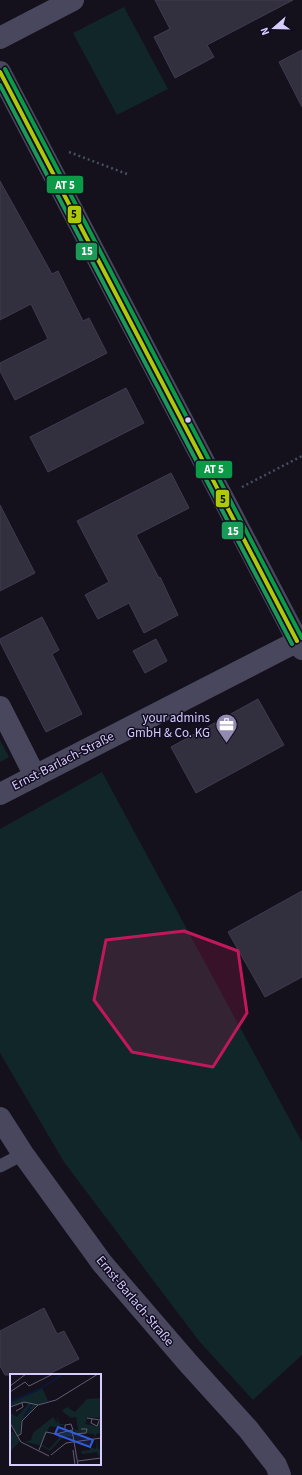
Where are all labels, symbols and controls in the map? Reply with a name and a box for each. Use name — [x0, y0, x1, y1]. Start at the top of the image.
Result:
north arrow — [254, 8, 294, 48]
text: N — [257, 25, 273, 37]
line badge: AT 5 — [46, 175, 84, 194]
text: AT 5 — [54, 178, 75, 193]
line badge: 5 — [67, 205, 82, 224]
text: 5 — [71, 207, 77, 222]
line badge: 15 — [75, 242, 98, 261]
text: 15 — [81, 244, 93, 259]
unlabelled marker — [183, 415, 193, 425]
line badge: AT 5 — [195, 460, 233, 479]
text: AT 5 — [203, 462, 224, 477]
line badge: 5 — [215, 489, 230, 508]
text: 5 — [220, 492, 226, 507]
line badge: 15 — [221, 521, 244, 540]
text: 15 — [227, 524, 239, 539]
place label: your admins GmbH & Co. KG — [127, 709, 211, 742]
office icon: your admins GmbH & Co. KG — [213, 712, 239, 745]
street label: Ernst-Barlach-Straße — [9, 727, 117, 795]
street label: Ernst-Barlach-Straße — [92, 1252, 178, 1350]
inset map — [10, 1374, 101, 1465]

